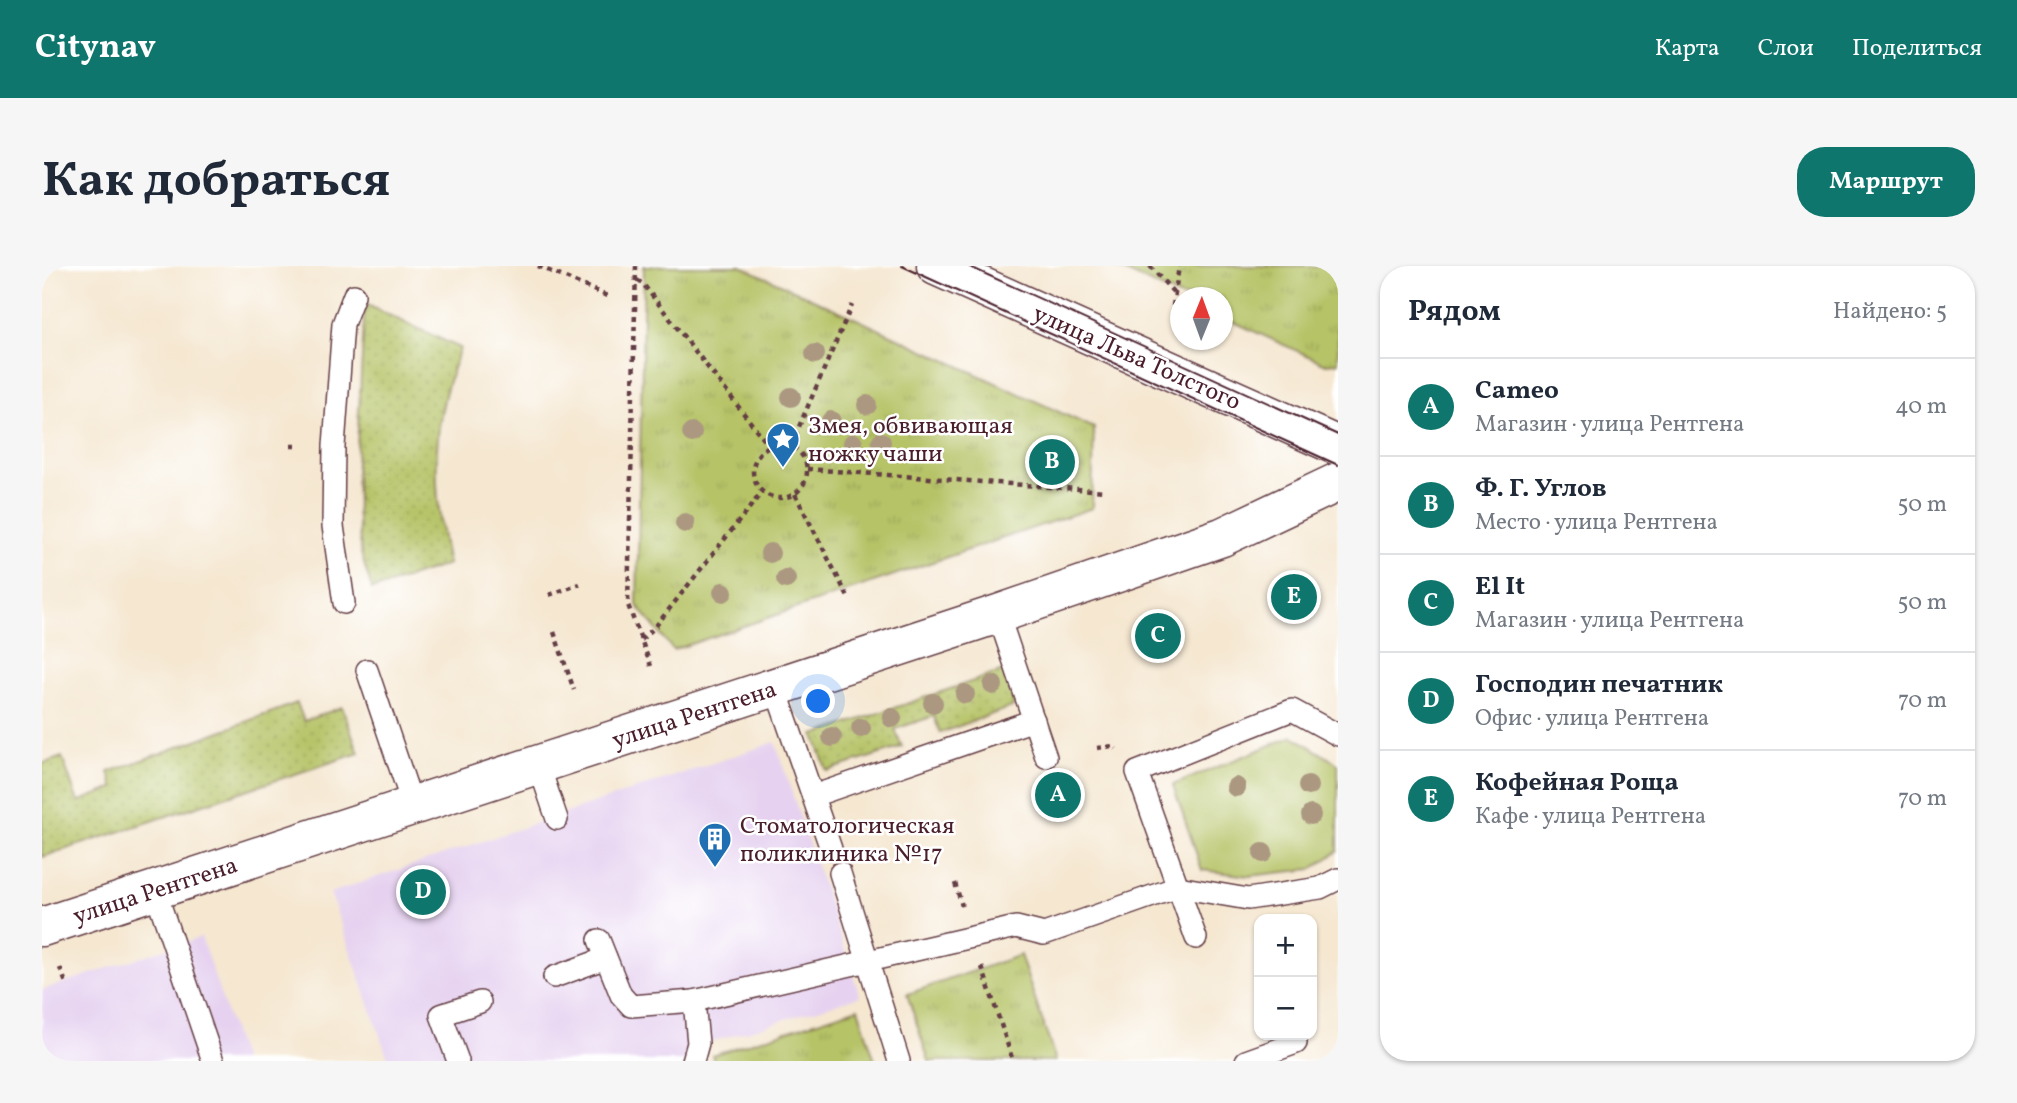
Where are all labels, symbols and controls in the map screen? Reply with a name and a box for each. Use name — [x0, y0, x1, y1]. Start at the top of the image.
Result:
text: Citynav — [35, 26, 156, 72]
text: Карта — [1655, 32, 1720, 66]
text: Слои — [1758, 32, 1814, 66]
text: Поделиться — [1852, 32, 1982, 66]
button: Маршрут — [1797, 147, 1975, 217]
text: Как добраться — [42, 148, 390, 217]
north arrow — [1170, 287, 1233, 350]
text: Рядом — [1408, 291, 1501, 333]
text: Найдено: 5 — [1833, 296, 1947, 328]
street label: улица Льва Толстого — [1027, 298, 1246, 420]
text: Cameo — [1475, 373, 1559, 409]
text: A — [1423, 391, 1439, 423]
text: 40 m — [1895, 391, 1947, 423]
text: Магазин · улица Рентгена — [1475, 409, 1744, 441]
place label: Змея, обвивающая ножку чаши — [808, 410, 1013, 472]
place icon: Змея, обвивающая ножку чаши — [764, 420, 802, 469]
pin: B — [1029, 436, 1075, 488]
text: Ф. Г. Углов — [1475, 471, 1607, 507]
text: B — [1423, 489, 1439, 521]
text: 50 m — [1898, 489, 1947, 521]
text: Место · улица Рентгена — [1475, 507, 1718, 539]
text: El It — [1475, 569, 1525, 605]
pin: E — [1271, 571, 1317, 623]
text: C — [1424, 587, 1438, 619]
text: 50 m — [1898, 587, 1947, 619]
text: Магазин · улица Рентгена — [1475, 605, 1744, 637]
pin: C — [1135, 610, 1181, 662]
text: Господин печатник — [1475, 667, 1723, 703]
street label: улица Рентгена — [608, 673, 781, 759]
your location — [801, 684, 835, 718]
text: D — [1423, 685, 1439, 717]
text: 70 m — [1898, 685, 1947, 717]
text: Офис · улица Рентгена — [1475, 703, 1709, 735]
text: Кофейная Роща — [1475, 765, 1679, 801]
pin: A — [1035, 769, 1081, 821]
text: E — [1424, 783, 1438, 815]
text: 70 m — [1898, 783, 1947, 815]
text: Кафе · улица Рентгена — [1475, 801, 1706, 833]
place label: Стоматологическая поликлиника №17 — [740, 810, 955, 872]
building icon: Стоматологическая поликлиника №17 — [696, 820, 734, 869]
street label: улица Рентгена — [69, 849, 242, 935]
pin: D — [400, 866, 446, 918]
map controls — [1254, 914, 1317, 1040]
button: + — [1254, 914, 1317, 977]
button: − — [1254, 977, 1317, 1040]

